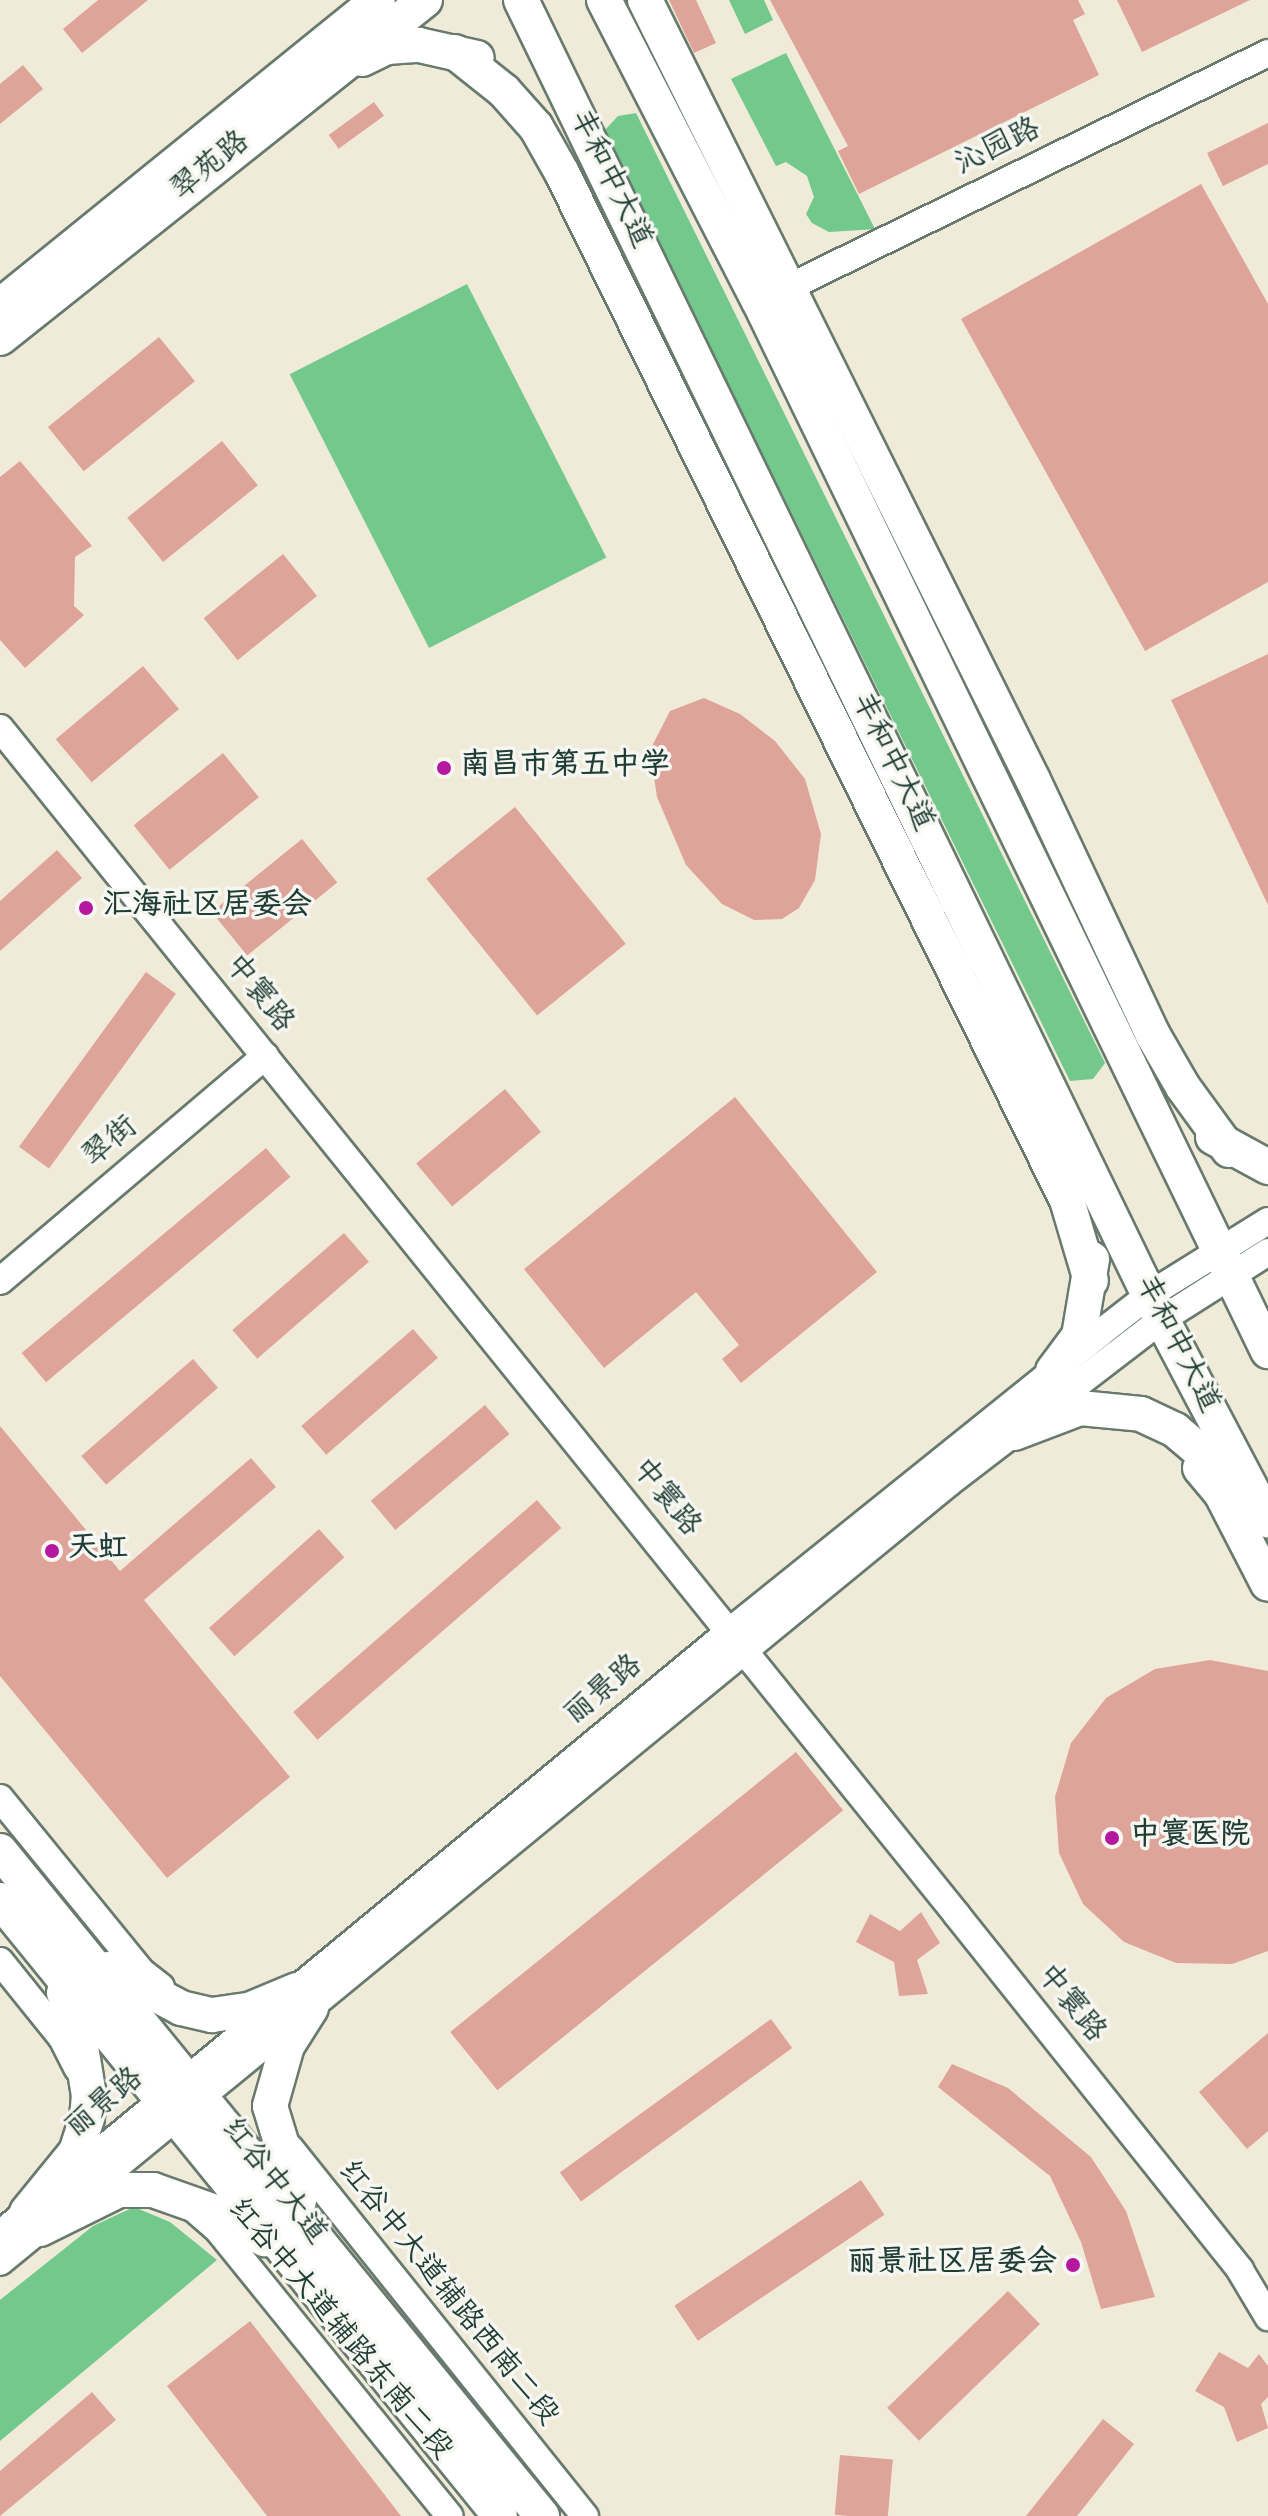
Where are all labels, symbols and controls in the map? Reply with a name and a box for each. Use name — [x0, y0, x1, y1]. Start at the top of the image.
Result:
street label: 丰和中大道 — [559, 105, 657, 255]
street label: 沁园路 — [951, 113, 1047, 185]
street label: 翠苑路 — [166, 126, 258, 210]
street label: 丰和中大道 — [841, 688, 939, 838]
place label: 南昌市第五中学 — [460, 750, 670, 786]
marker: 南昌市第五中学 — [435, 759, 453, 777]
place label: 汇海社区居委会 — [102, 890, 312, 926]
marker: 汇海社区居委会 — [77, 899, 95, 917]
street label: 中寰路 — [215, 949, 299, 1041]
street label: 翠街 — [77, 1111, 147, 1177]
street label: 丰和中大道 — [1125, 1270, 1225, 1420]
street label: 中寰路 — [622, 1453, 706, 1545]
place label: 天虹 — [68, 1533, 128, 1569]
marker: 天虹 — [43, 1542, 61, 1560]
street label: 丽景路 — [559, 1649, 651, 1735]
place label: 中寰医院 — [1130, 1820, 1250, 1856]
marker: 中寰医院 — [1101, 1827, 1123, 1849]
street label: 中寰路 — [1027, 1959, 1111, 2051]
street label: 丽景路 — [60, 2062, 152, 2148]
street label: 红谷中大道 — [212, 2113, 332, 2253]
street label: 红谷中大道辅路西南二段 — [328, 2155, 564, 2435]
street label: 红谷中大道辅路东南二段 — [218, 2193, 458, 2469]
place label: 丽景社区居委会 — [847, 2247, 1057, 2283]
marker: 丽景社区居委会 — [1064, 2256, 1082, 2274]

